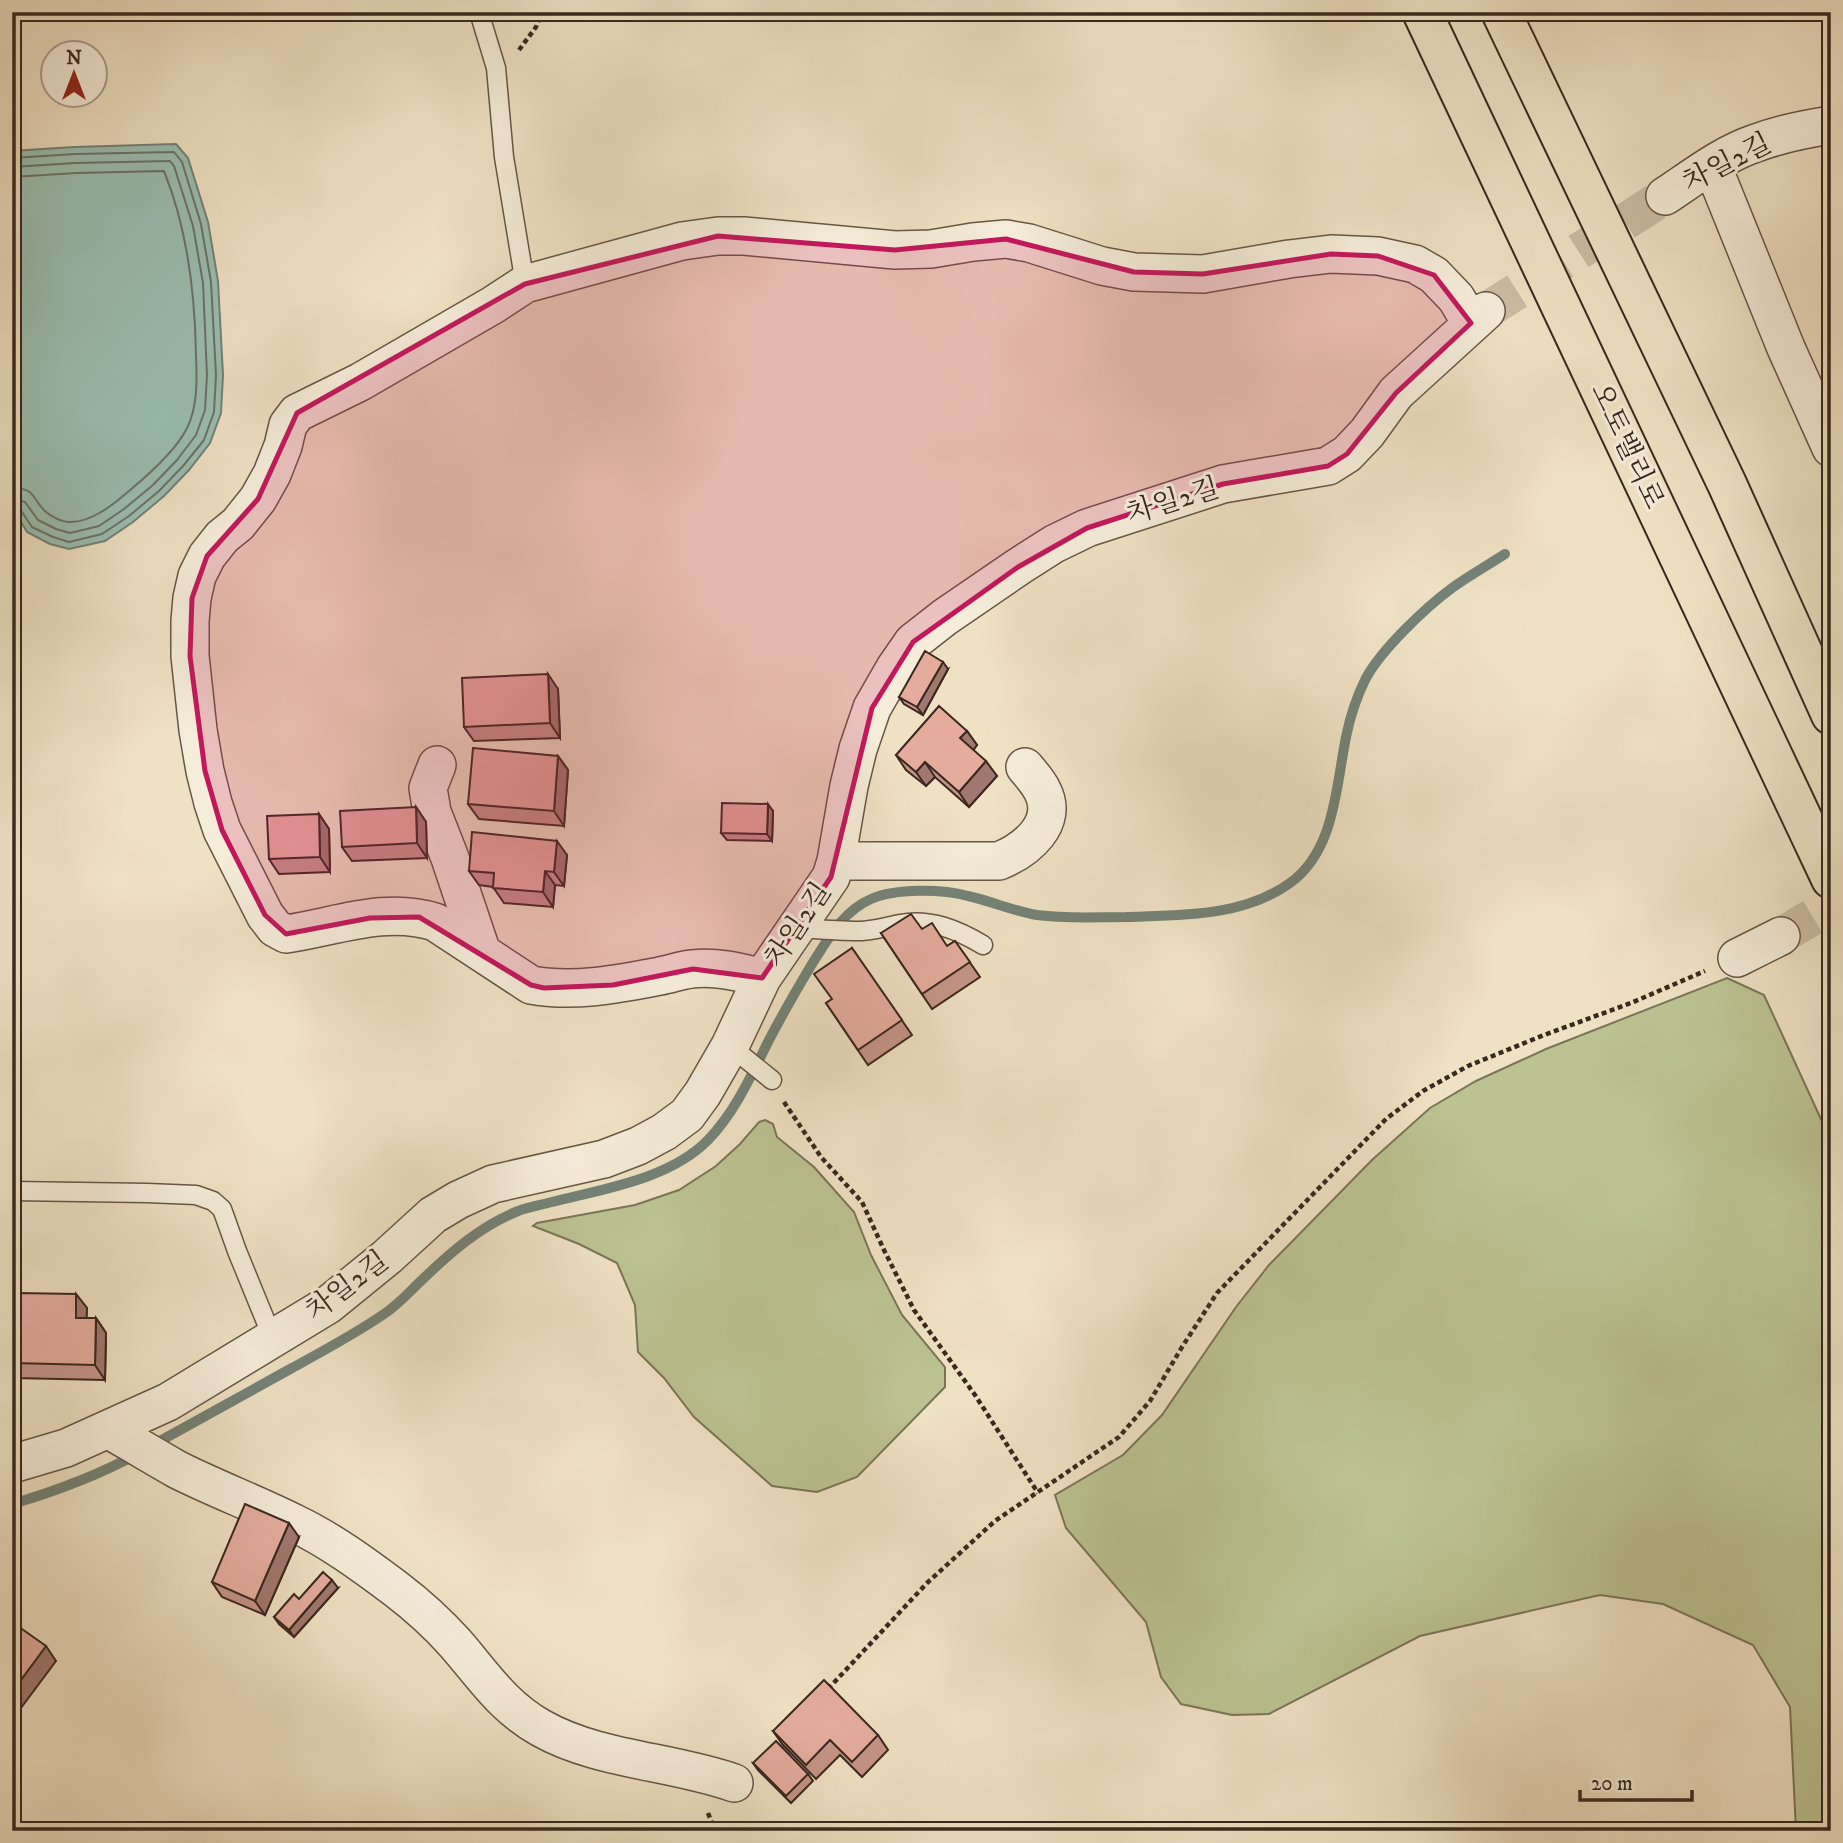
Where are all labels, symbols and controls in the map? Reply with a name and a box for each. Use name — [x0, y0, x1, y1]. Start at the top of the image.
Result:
north arrow — [38, 38, 108, 108]
text: N — [66, 47, 82, 70]
street label: 차일2길 — [1677, 126, 1777, 200]
street label: 오토밸리로 — [1583, 377, 1671, 515]
street label: 차일2길 — [1123, 470, 1223, 532]
street label: 차일2길 — [757, 876, 839, 974]
street label: 차일2길 — [299, 1243, 395, 1329]
scale bar — [1580, 1759, 1692, 1803]
text: 20 m — [1591, 1771, 1633, 1797]

